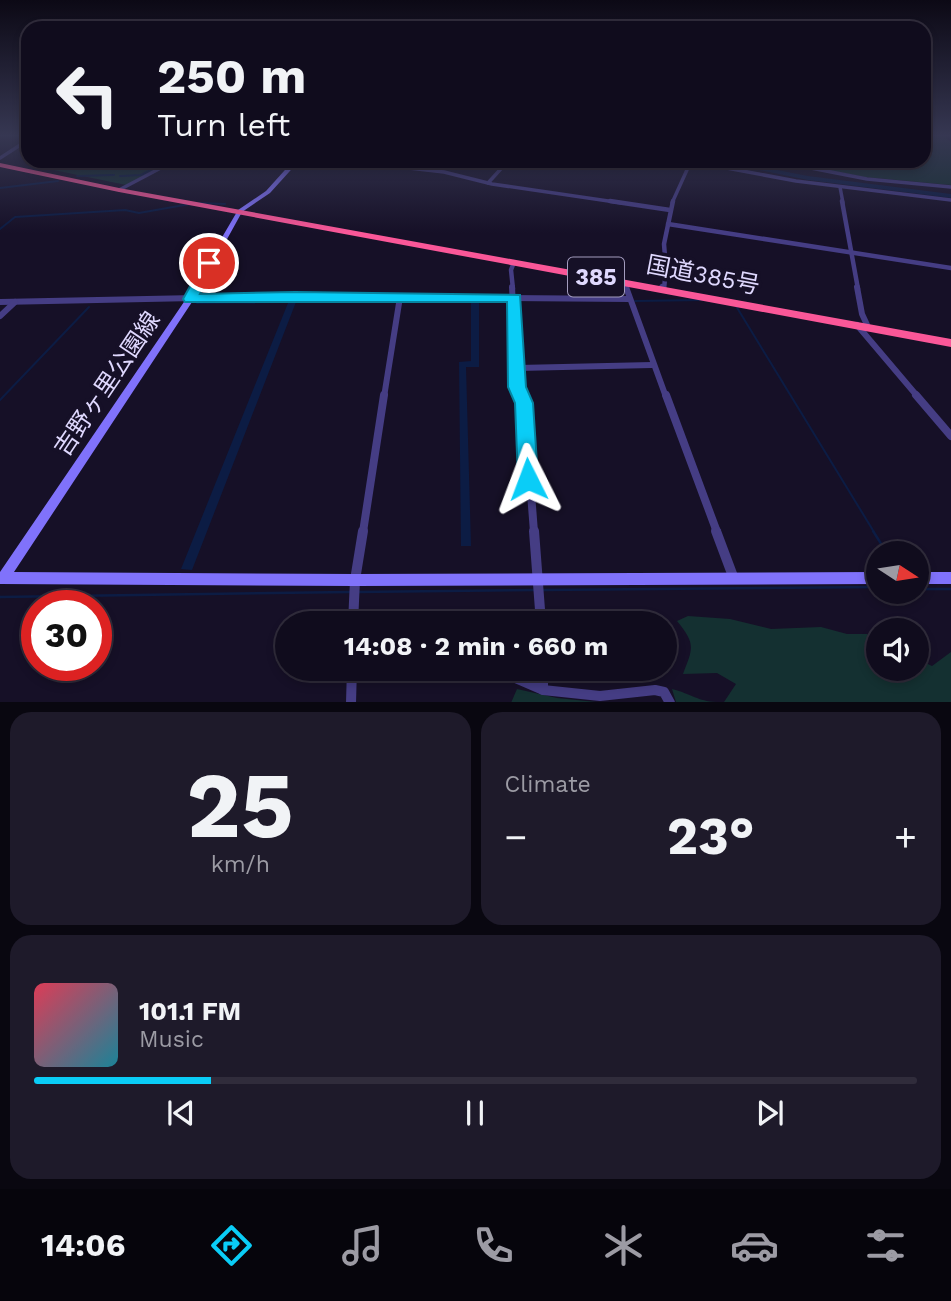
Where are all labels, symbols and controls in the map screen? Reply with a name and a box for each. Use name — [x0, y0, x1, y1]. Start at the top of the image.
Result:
text: 250 m — [157, 47, 306, 105]
icon: left — [42, 49, 133, 140]
text: Turn left — [157, 106, 290, 144]
pin — [179, 233, 239, 293]
icon: arrive — [190, 244, 228, 282]
street label: 国道385号 — [644, 250, 762, 300]
road number: 385 — [568, 258, 624, 296]
street label: 吉野ヶ里公園線 — [48, 307, 166, 461]
position arrow — [491, 442, 565, 516]
north arrow — [866, 541, 929, 604]
map controls — [866, 541, 929, 681]
speed limit sign: 30 — [21, 590, 112, 681]
button: sound — [866, 618, 929, 681]
text: 14:08 · 2 min · 660 m — [344, 631, 608, 661]
text: 25 — [187, 752, 294, 859]
text: Climate — [505, 771, 591, 798]
text: 23° — [667, 806, 755, 867]
text: − — [505, 815, 527, 859]
text: + — [894, 815, 917, 859]
text: km/h — [211, 851, 270, 878]
text: 101.1 FM — [139, 996, 241, 1026]
text: Music — [139, 1026, 204, 1053]
icon: previous — [162, 1094, 200, 1132]
icon: pause — [456, 1094, 494, 1132]
icon: next — [751, 1094, 789, 1132]
icon: directions — [207, 1221, 256, 1270]
icon: music — [338, 1221, 387, 1270]
icon: phone — [469, 1221, 518, 1270]
icon: climate — [599, 1221, 648, 1270]
icon: car — [730, 1221, 779, 1270]
icon: filters — [861, 1221, 910, 1270]
text: 14:06 — [41, 1226, 125, 1264]

